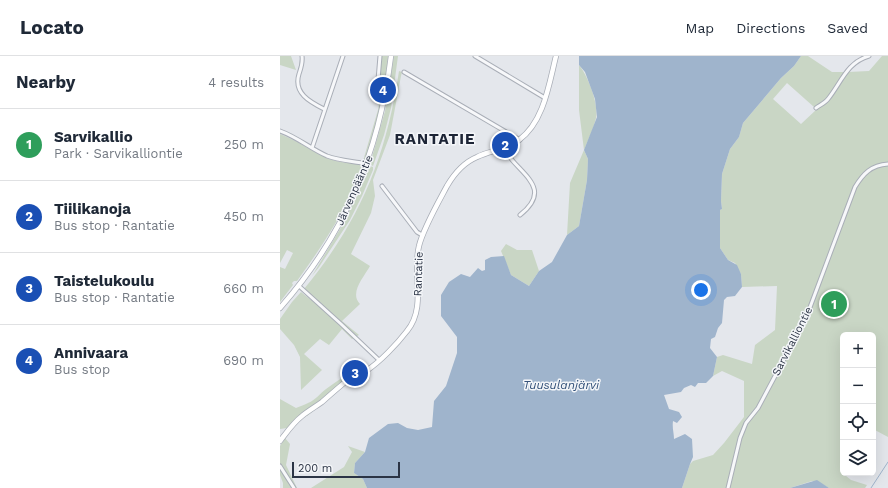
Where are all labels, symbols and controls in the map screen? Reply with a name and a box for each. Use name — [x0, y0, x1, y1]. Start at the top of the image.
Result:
text: Locato — [20, 16, 84, 39]
text: Map — [686, 20, 714, 36]
text: Directions — [736, 20, 805, 36]
text: Saved — [827, 20, 868, 36]
text: Nearby — [16, 72, 75, 92]
text: 4 results — [208, 75, 264, 90]
pin: 4 — [370, 75, 396, 105]
text: Sarvikallio — [54, 128, 133, 146]
district label: RANTATIE — [394, 130, 476, 148]
pin: 2 — [492, 130, 518, 160]
text: 1 — [26, 137, 32, 152]
text: 250 m — [224, 137, 264, 152]
text: Park · Sarvikalliontie — [54, 146, 183, 161]
street label: Järvenpääntie — [333, 153, 376, 227]
text: Tiilikanoja — [54, 200, 131, 218]
text: 2 — [25, 209, 33, 224]
text: 450 m — [224, 209, 264, 224]
text: Bus stop · Rantatie — [54, 218, 175, 233]
street label: Rantatie — [411, 251, 426, 297]
text: Taistelukoulu — [54, 272, 154, 290]
your location — [691, 280, 711, 300]
text: 3 — [25, 281, 33, 296]
text: 660 m — [223, 281, 264, 296]
pin: 1 — [821, 289, 847, 319]
text: Bus stop · Rantatie — [54, 290, 175, 305]
street label: Sarvikalliontie — [770, 305, 815, 378]
map controls — [840, 332, 876, 476]
button: + — [840, 332, 876, 368]
text: Annivaara — [54, 344, 128, 362]
text: 4 — [25, 353, 33, 368]
text: 690 m — [223, 353, 264, 368]
pin: 3 — [342, 358, 368, 388]
text: Bus stop — [54, 362, 110, 377]
button: − — [840, 368, 876, 404]
water label: Tuusulanjärvi — [523, 378, 600, 392]
button: locate — [840, 404, 876, 440]
button: layers — [840, 440, 876, 476]
scale bar — [292, 460, 400, 479]
text: 200 m — [298, 462, 332, 475]

